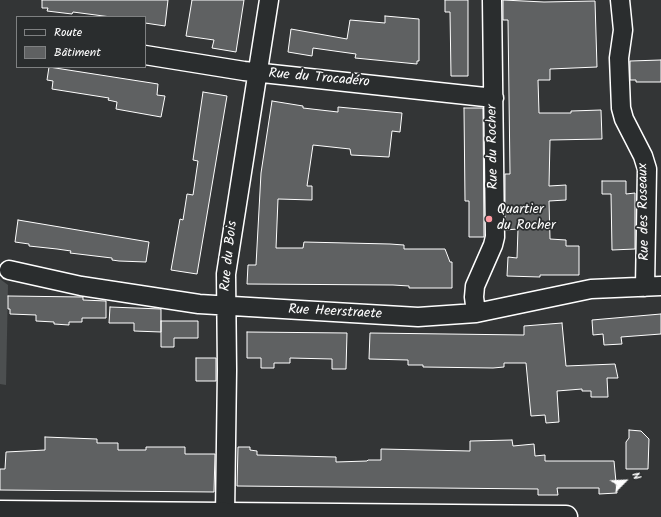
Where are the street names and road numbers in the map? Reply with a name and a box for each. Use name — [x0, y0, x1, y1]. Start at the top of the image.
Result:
street label: Rue du Trocadéro — [268, 66, 370, 92]
street label: Rue du Rocher — [485, 104, 503, 190]
street label: Rue des Roseaux — [636, 163, 654, 261]
street label: Rue du Bois — [218, 220, 242, 292]
street label: Rue Heerstraete — [288, 302, 382, 324]

